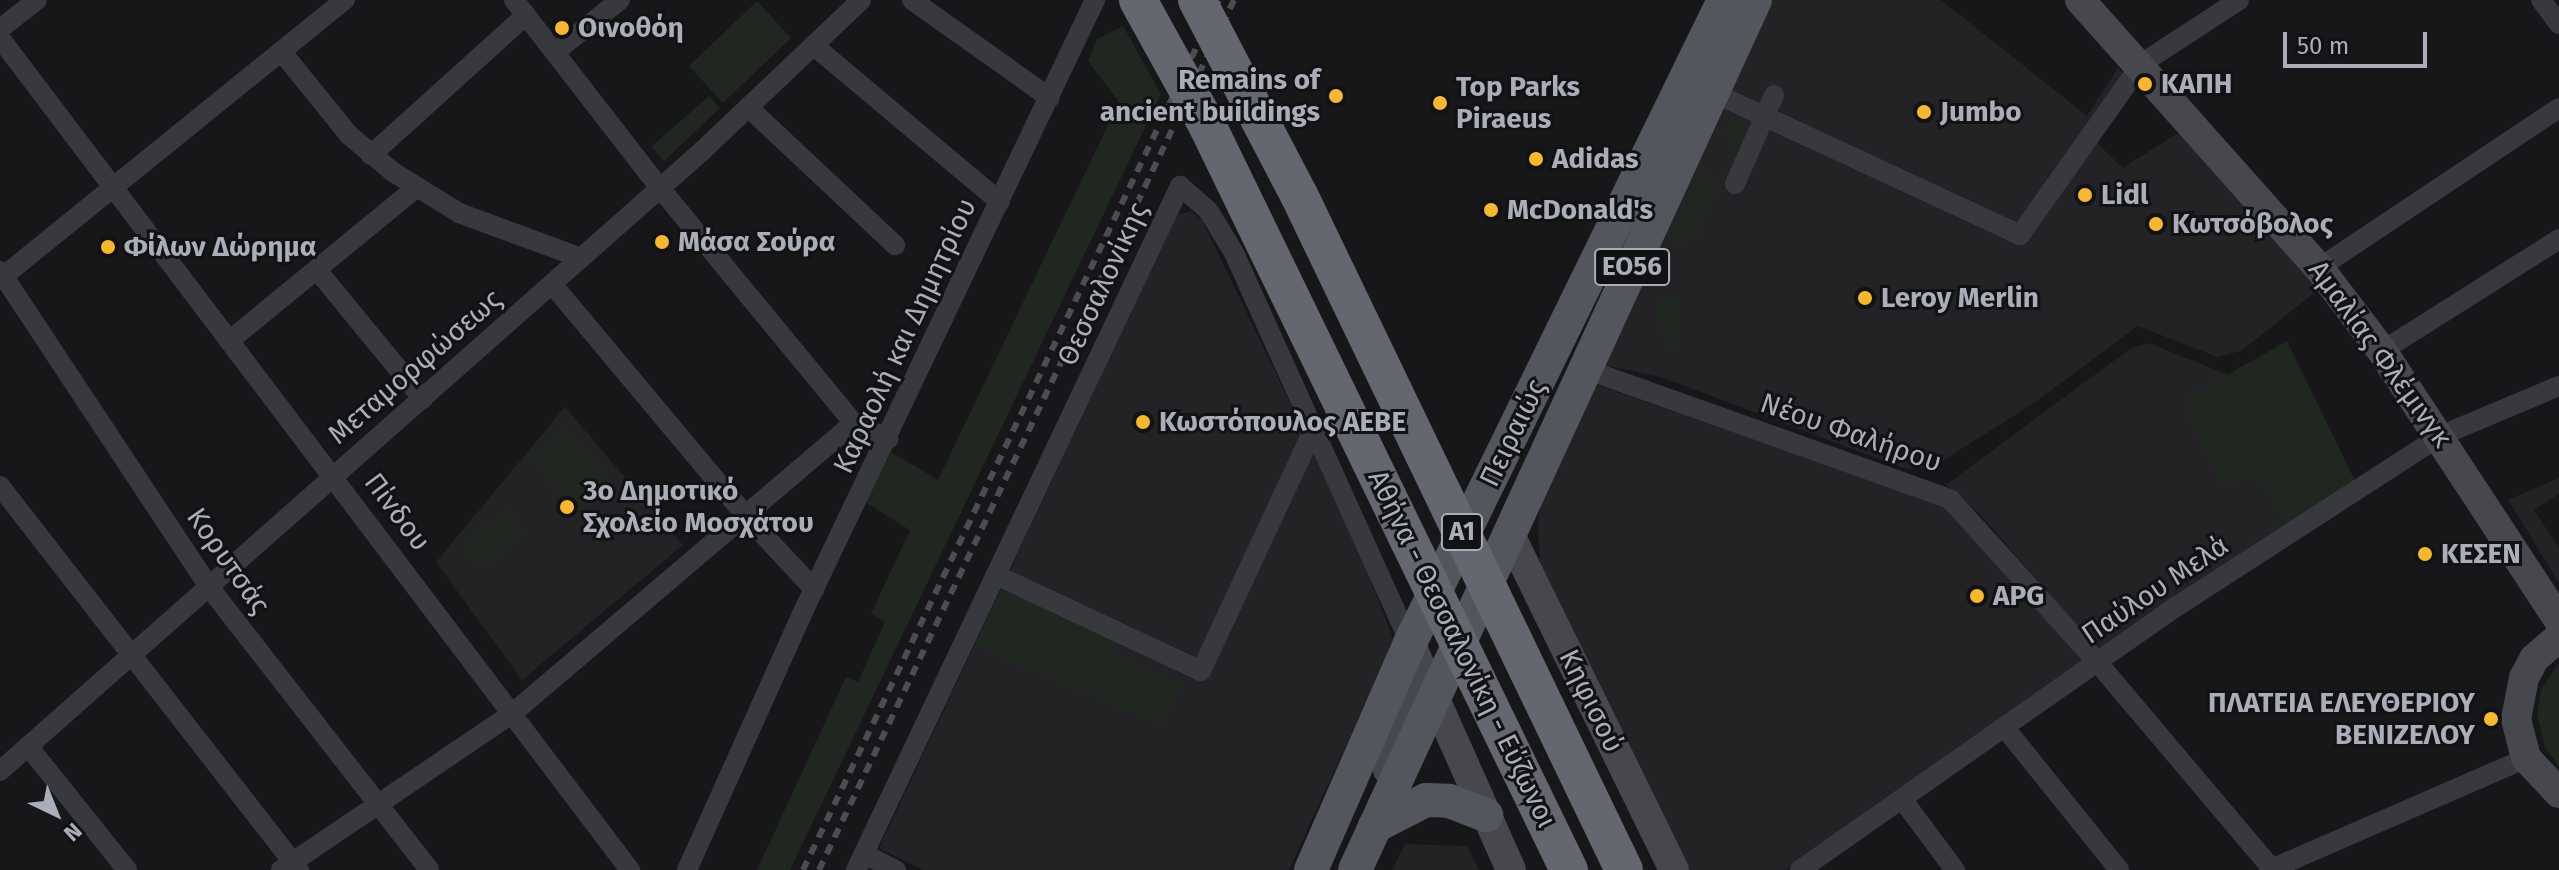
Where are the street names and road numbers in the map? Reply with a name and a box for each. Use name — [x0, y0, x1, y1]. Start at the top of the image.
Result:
street label: Καραολή και Δημητρίου — [826, 193, 984, 479]
street label: Θεσσαλονίκης — [1051, 197, 1155, 371]
road number: ΕΟ56 — [1594, 245, 1670, 289]
street label: Αμαλίας Φλέμινγκ — [2301, 254, 2459, 454]
street label: Μεταμορφώσεως — [321, 283, 509, 451]
street label: Πειραιώς — [1473, 374, 1553, 492]
street label: Νέου Φαλήρου — [1756, 386, 1946, 480]
street label: Αθήνα - Θεσσαλονίκη - Εύζωνοι — [1361, 465, 1563, 833]
street label: Πίνδου — [357, 467, 437, 557]
street label: Κορυτσάς — [179, 501, 277, 621]
road number: Α1 — [1440, 510, 1484, 554]
street label: Παύλου Μελά — [2075, 529, 2235, 651]
street label: Κηφισού — [1552, 644, 1630, 758]

